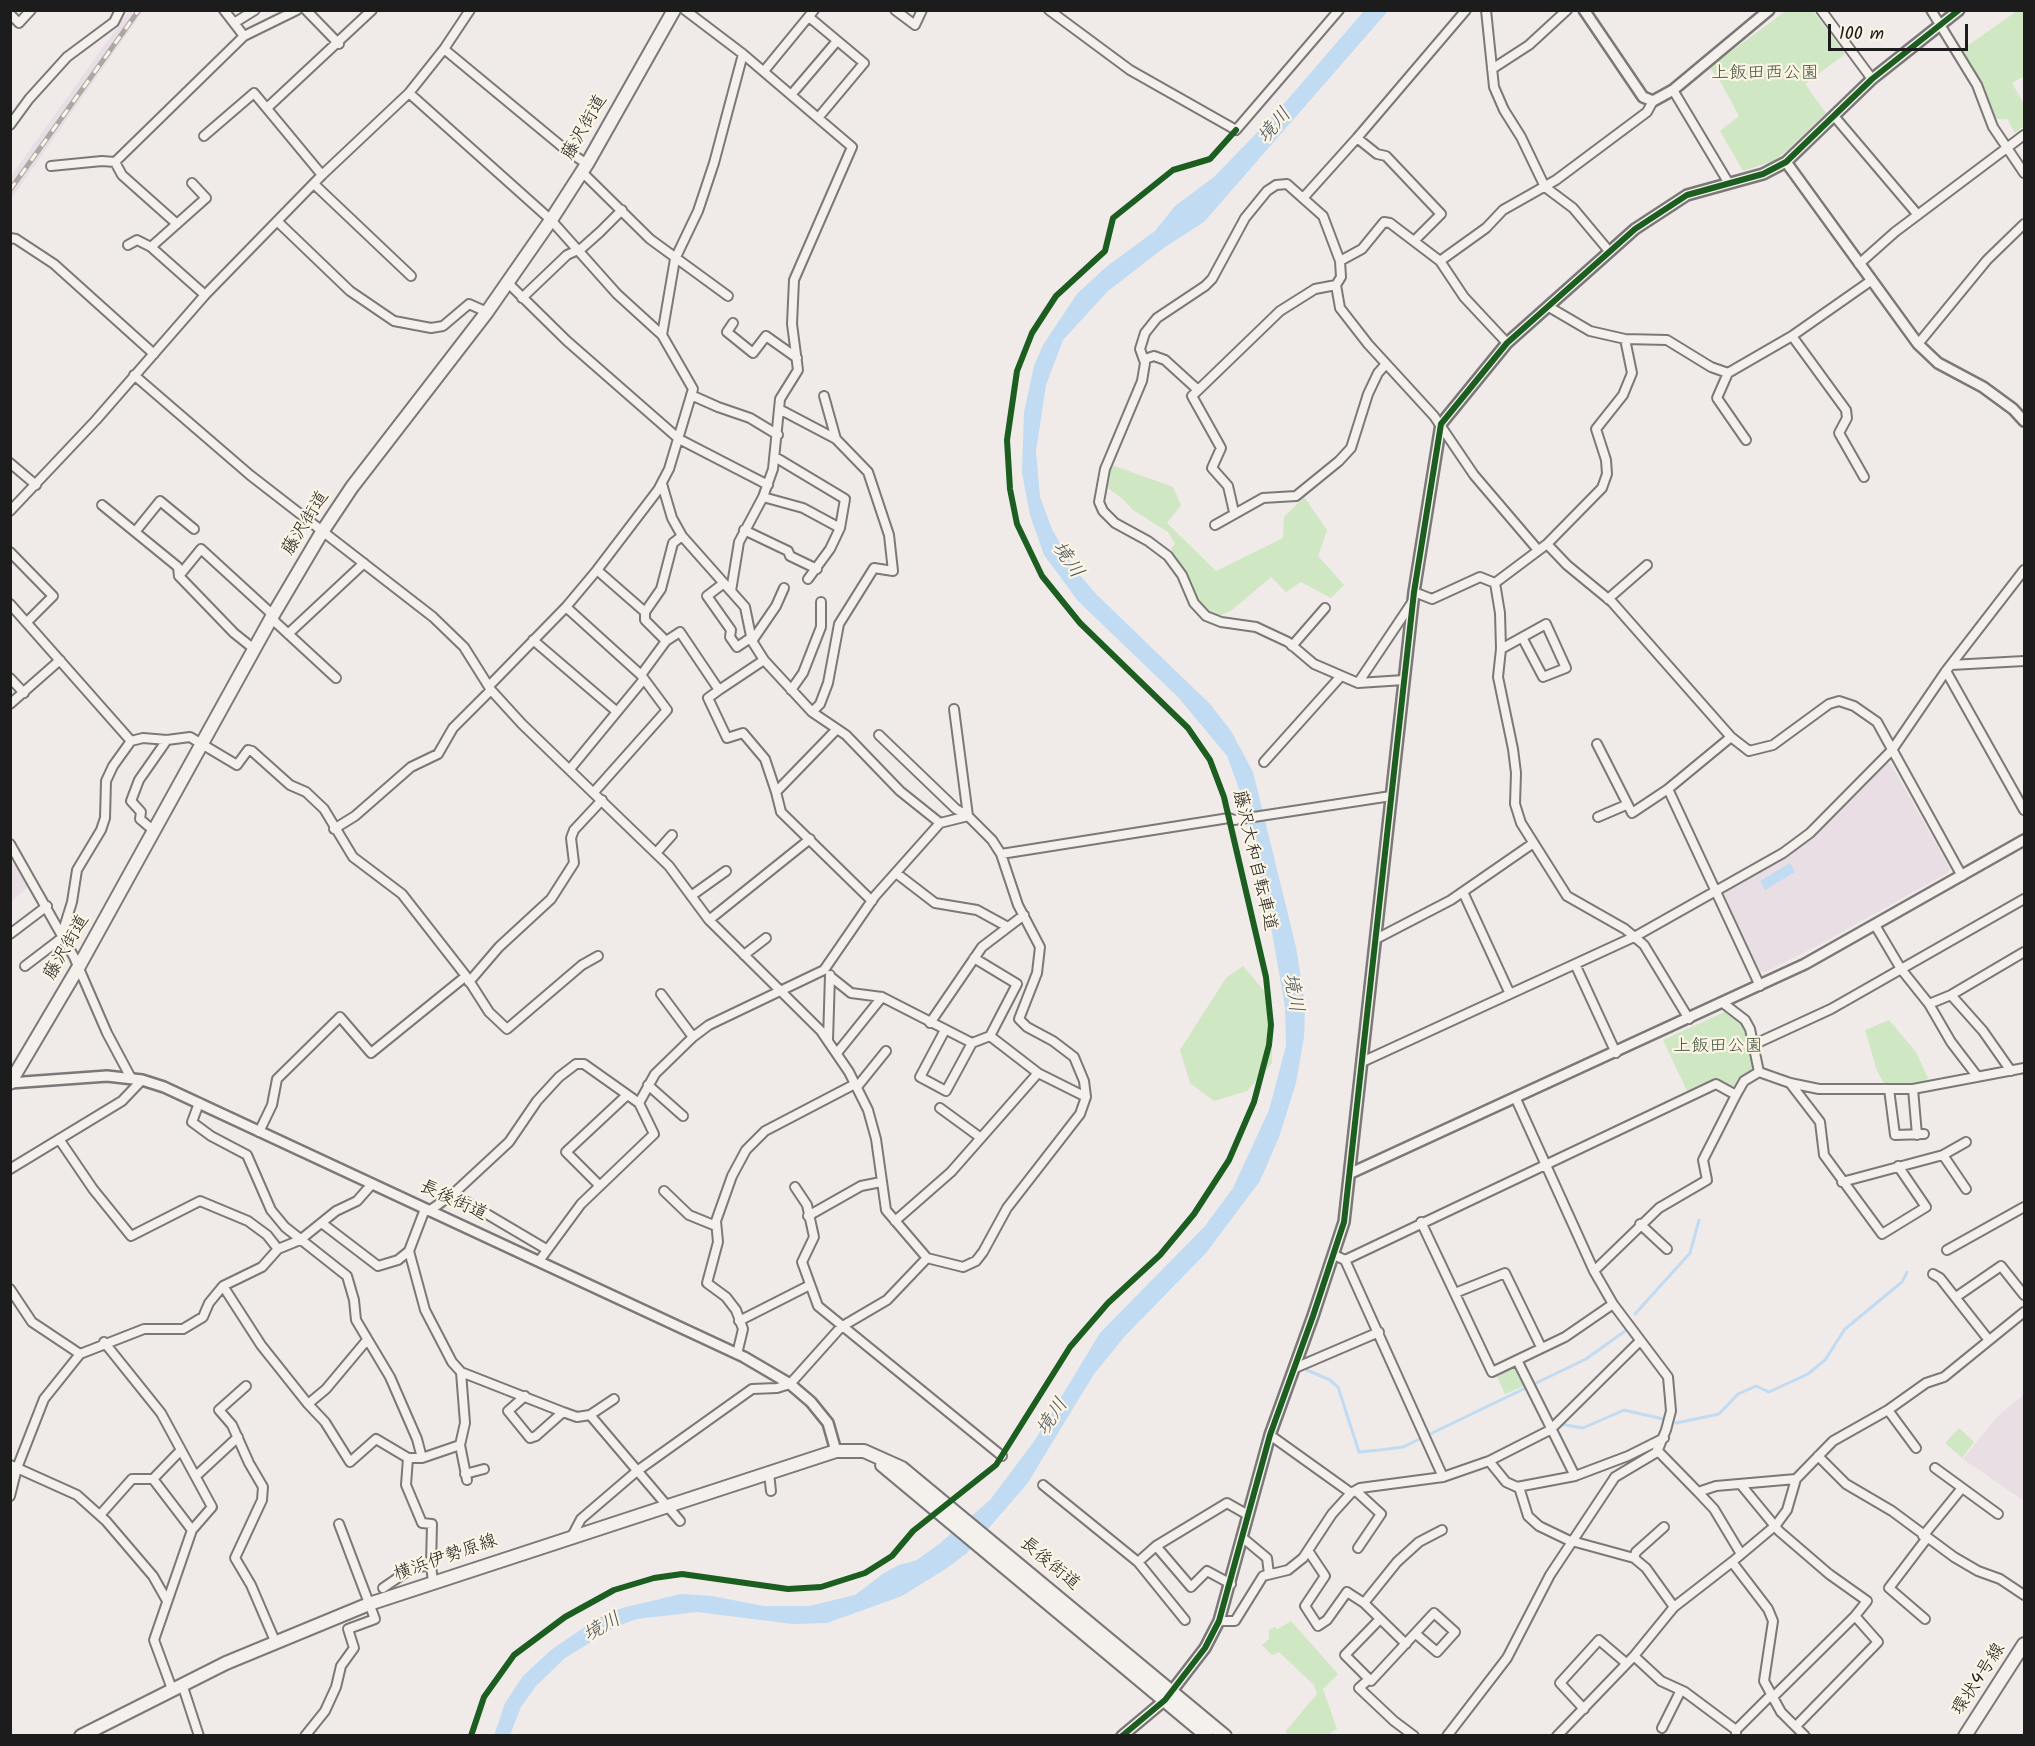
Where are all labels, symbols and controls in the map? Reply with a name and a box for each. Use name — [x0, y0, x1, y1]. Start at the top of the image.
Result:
scale bar — [1831, 12, 1970, 50]
text: 100 m — [1839, 20, 1884, 49]
park label: 上飯田西公園 — [1711, 64, 1819, 86]
street label: 藤沢街道 — [559, 91, 613, 165]
water label: 境川 — [1254, 104, 1298, 150]
street label: 藤沢街道 — [279, 488, 335, 560]
water label: 境川 — [1045, 538, 1087, 584]
street label: 藤沢大和自転車道 — [1226, 788, 1280, 934]
street label: 藤沢街道 — [41, 911, 95, 985]
water label: 境川 — [1276, 971, 1306, 1015]
park label: 上飯田公園 — [1673, 1037, 1763, 1059]
street label: 長後街道 — [416, 1177, 490, 1227]
water label: 境川 — [1033, 1395, 1075, 1441]
street label: 横浜伊勢原線 — [391, 1531, 501, 1587]
street label: 長後街道 — [1014, 1534, 1084, 1596]
water label: 境川 — [580, 1609, 626, 1649]
street label: 環状4号線 — [1949, 1640, 2011, 1720]

